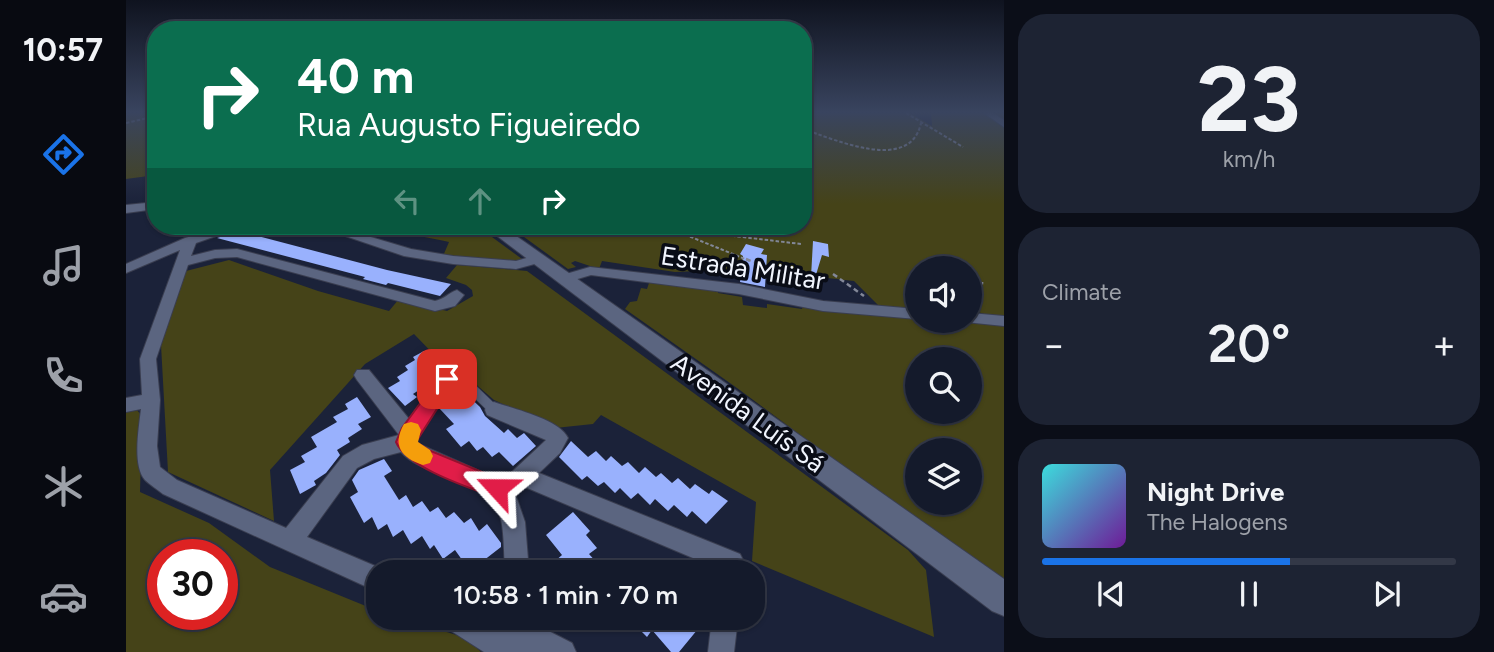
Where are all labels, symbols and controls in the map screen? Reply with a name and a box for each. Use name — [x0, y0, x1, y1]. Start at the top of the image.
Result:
text: 10:57 — [23, 31, 103, 69]
text: 23 — [1197, 45, 1301, 154]
text: 40 m — [297, 46, 414, 105]
icon: right — [182, 49, 273, 140]
text: Rua Augusto Figueiredo — [297, 106, 641, 144]
icon: directions — [39, 130, 88, 179]
text: km/h — [1223, 145, 1275, 173]
icon: left — [388, 182, 426, 220]
icon: ahead — [461, 182, 499, 220]
icon: right — [534, 182, 572, 220]
street label: Estrada Militar — [659, 239, 828, 297]
icon: music — [39, 241, 88, 290]
map controls — [905, 256, 982, 515]
button: sound — [905, 256, 982, 333]
text: Climate — [1042, 278, 1121, 306]
text: 20° — [1208, 313, 1290, 375]
text: − — [1042, 322, 1066, 368]
text: + — [1432, 322, 1456, 368]
street label: Avenida Luís Sá — [665, 347, 831, 479]
button: search — [905, 347, 982, 424]
pin — [417, 349, 477, 409]
icon: phone — [39, 351, 88, 400]
icon: arrive — [428, 360, 466, 398]
button: layers — [905, 438, 982, 515]
position arrow — [460, 451, 534, 525]
icon: climate — [39, 462, 88, 511]
text: Night Drive — [1147, 476, 1284, 508]
text: The Halogens — [1147, 508, 1288, 536]
speed limit sign: 30 — [147, 539, 238, 630]
icon: car — [39, 572, 88, 621]
icon: previous — [1092, 575, 1130, 613]
icon: pause — [1230, 575, 1268, 613]
icon: next — [1368, 575, 1406, 613]
text: 10:58 · 1 min · 70 m — [453, 579, 678, 611]

